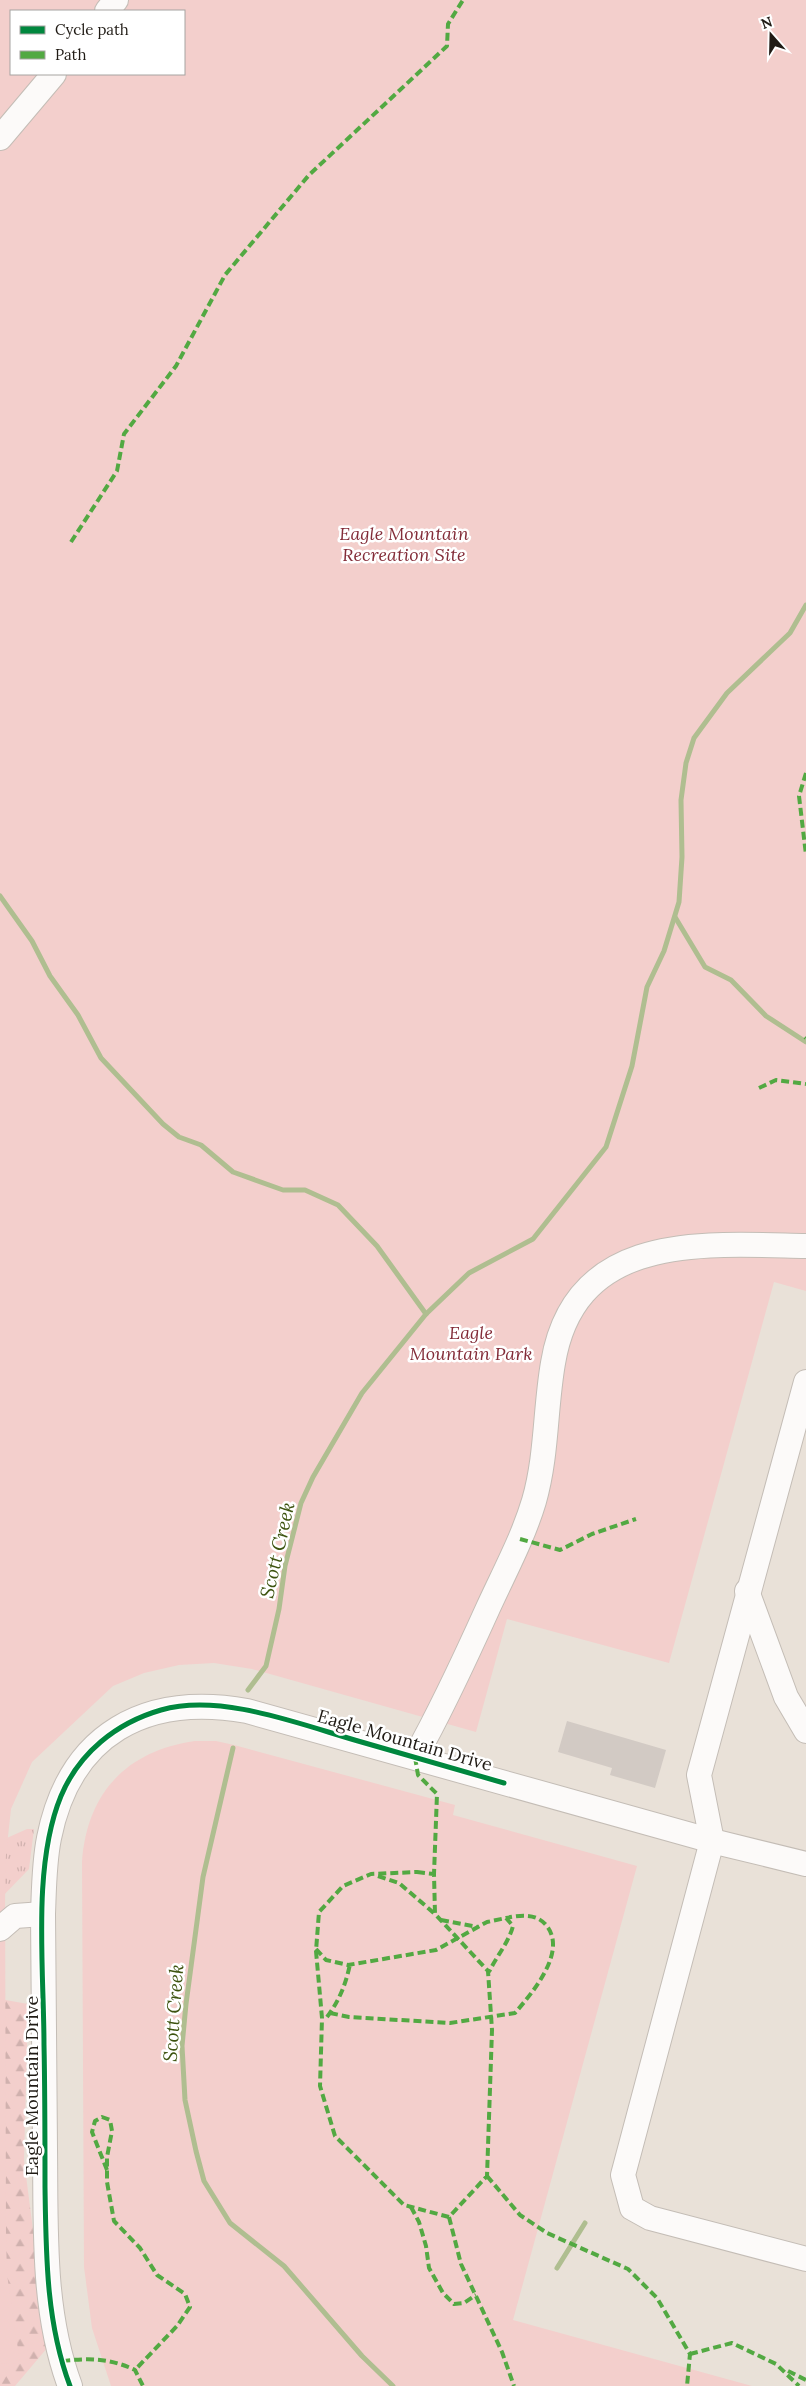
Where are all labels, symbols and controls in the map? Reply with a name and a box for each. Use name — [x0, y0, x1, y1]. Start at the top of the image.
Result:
legend — [10, 10, 185, 75]
north arrow — [746, 10, 796, 60]
text: N — [758, 12, 775, 33]
text: Cycle path — [55, 20, 129, 39]
text: Path — [55, 45, 86, 64]
park label: Eagle Mountain Recreation Site — [339, 522, 469, 566]
park label: Eagle Mountain Park — [409, 1321, 533, 1365]
water label: Scott Creek — [254, 1499, 300, 1600]
street label: Eagle Mountain Drive — [315, 1704, 495, 1776]
water label: Scott Creek — [158, 1963, 188, 2063]
street label: Eagle Mountain Drive — [20, 1995, 43, 2176]

